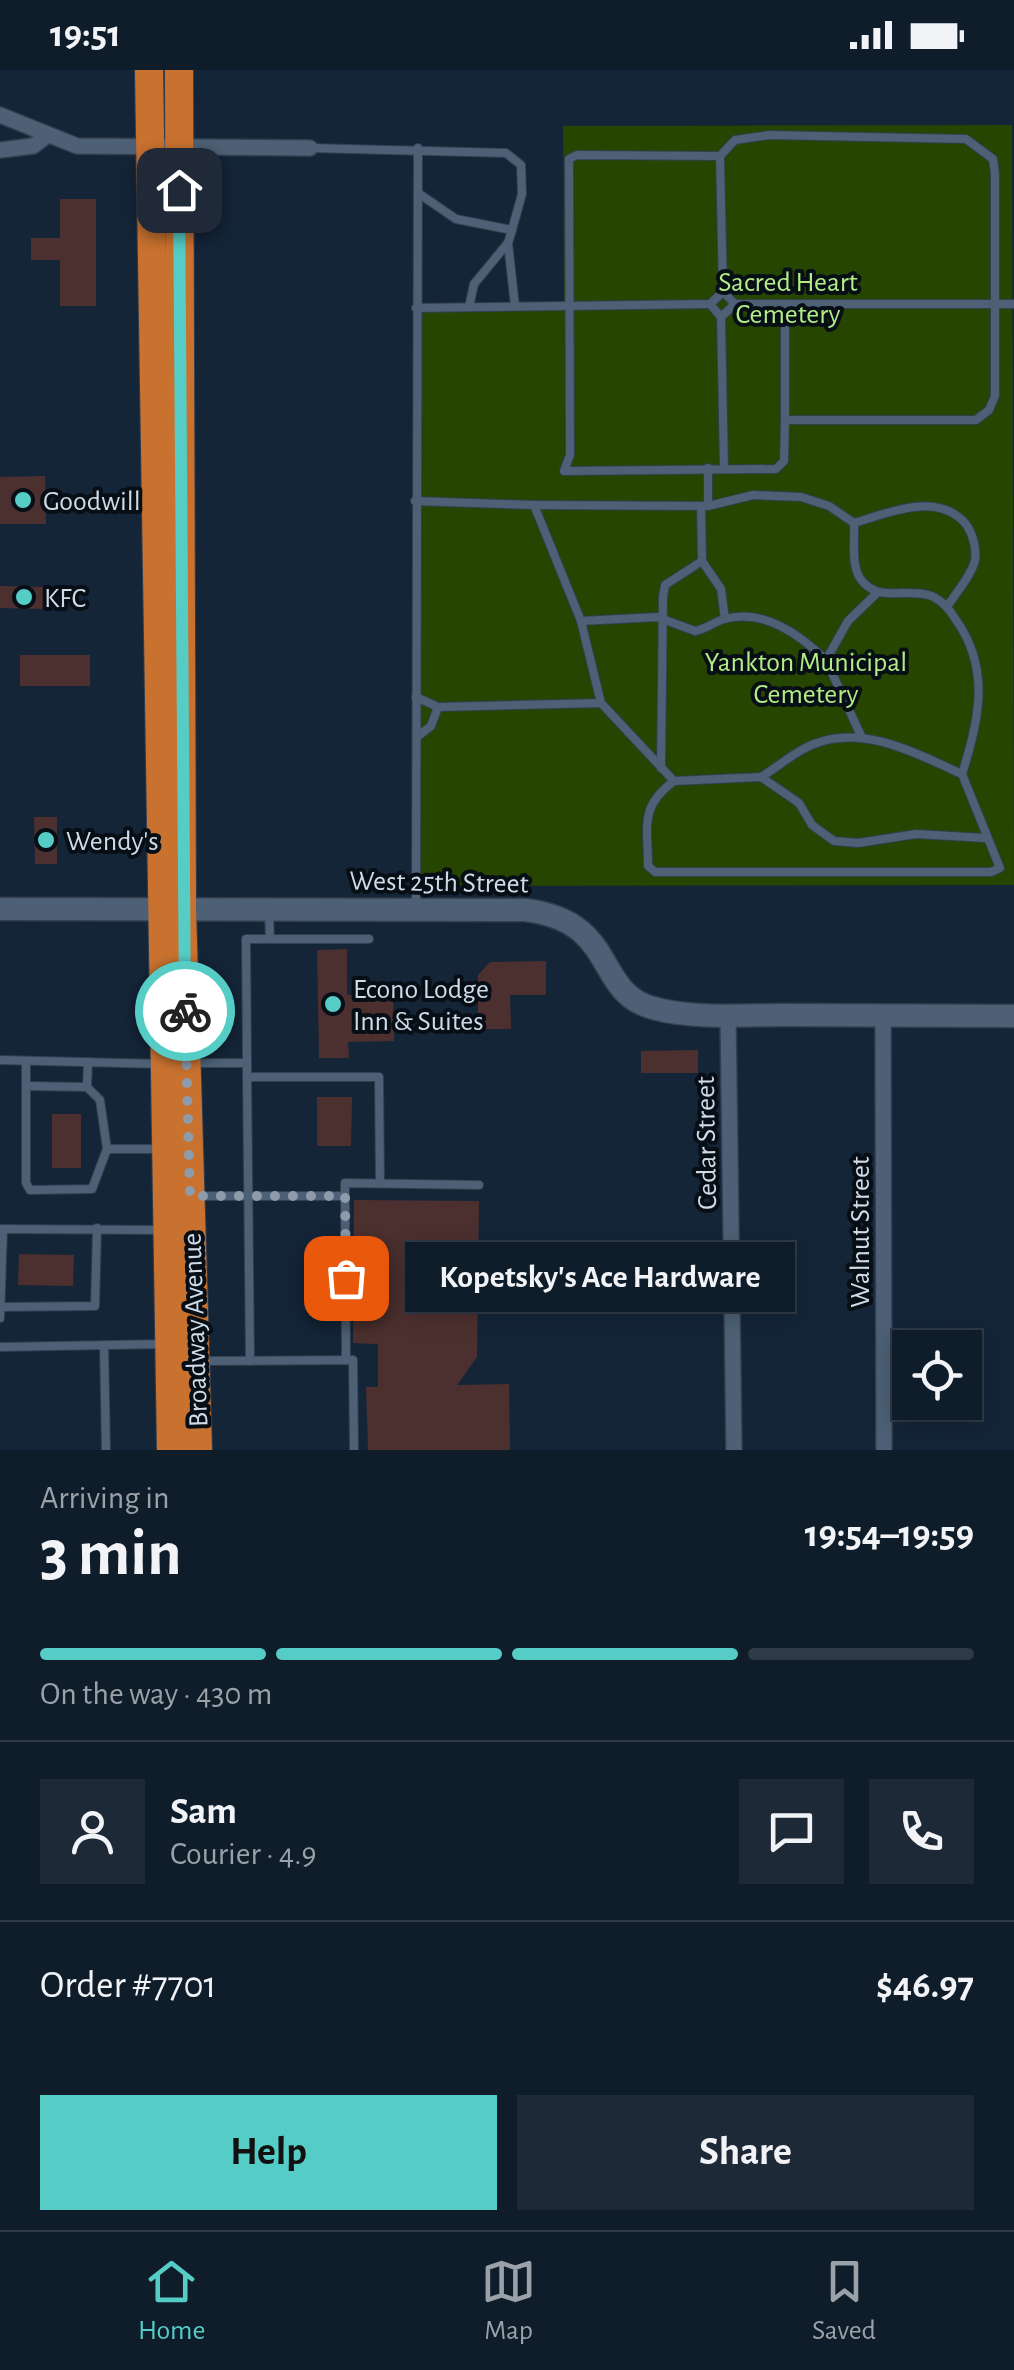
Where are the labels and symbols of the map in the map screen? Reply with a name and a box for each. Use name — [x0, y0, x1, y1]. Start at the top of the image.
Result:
pin — [137, 148, 222, 233]
park label: Sacred Heart Cemetery — [718, 269, 858, 329]
place label: Goodwill — [43, 488, 141, 516]
marker: Goodwill — [12, 489, 34, 511]
place label: KFC — [44, 585, 86, 613]
marker: KFC — [13, 586, 35, 608]
park label: Yankton Municipal Cemetery — [705, 649, 907, 709]
place label: Wendy's — [66, 828, 159, 856]
marker: Wendy's — [35, 829, 57, 851]
street label: West 25th Street — [349, 867, 529, 899]
courier — [135, 961, 235, 1061]
place label: Econo Lodge Inn & Suites — [353, 976, 489, 1036]
marker: Econo Lodge Inn & Suites — [322, 993, 344, 1015]
street label: Cedar Street — [692, 1076, 722, 1210]
street label: Walnut Street — [847, 1156, 875, 1308]
street label: Broadway Avenue — [179, 1232, 213, 1427]
pin — [304, 1236, 389, 1321]
callout: Kopetsky's Ace Hardware — [406, 1243, 796, 1313]

